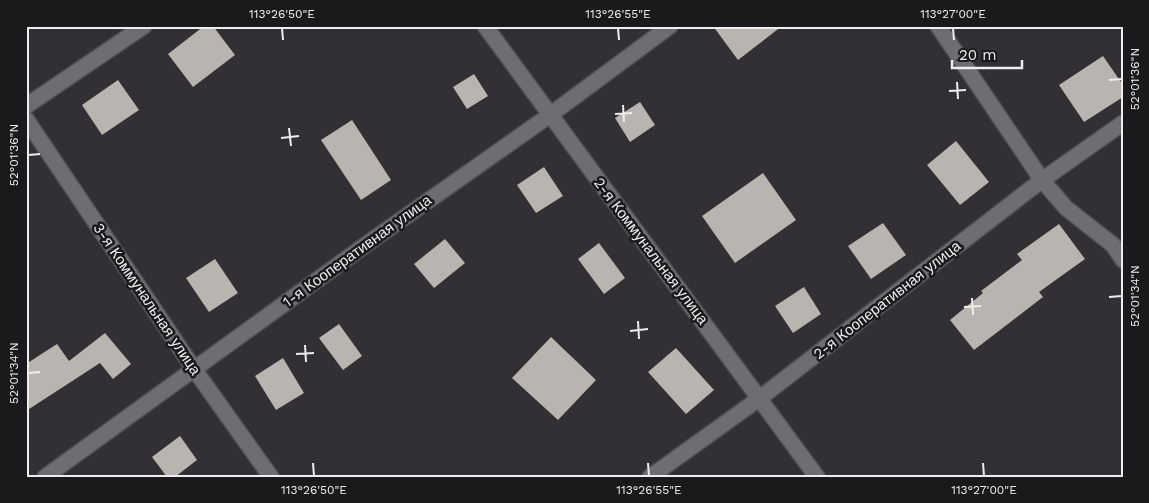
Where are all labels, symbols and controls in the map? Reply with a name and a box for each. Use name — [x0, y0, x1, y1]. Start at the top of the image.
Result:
text: 113°26'50"E — [249, 7, 315, 21]
text: 113°26'55"E — [585, 7, 651, 21]
text: 113°27'00"E — [920, 7, 986, 21]
scale bar — [952, 38, 1022, 70]
text: 20 m — [959, 46, 997, 64]
text: 52°01'36"N — [1128, 48, 1142, 110]
text: 52°01'36"N — [7, 124, 21, 186]
street label: 2-я Коммунальная улица — [590, 174, 712, 328]
street label: 1-я Кооперативная улица — [279, 191, 435, 311]
street label: 3-я Коммунальная улица — [89, 220, 205, 379]
street label: 2-я Кооперативная улица — [810, 237, 965, 363]
text: 52°01'34"N — [1128, 265, 1142, 327]
text: 52°01'34"N — [7, 342, 21, 404]
text: 113°26'50"E — [281, 483, 347, 497]
text: 113°26'55"E — [616, 483, 682, 497]
text: 113°27'00"E — [951, 483, 1017, 497]

